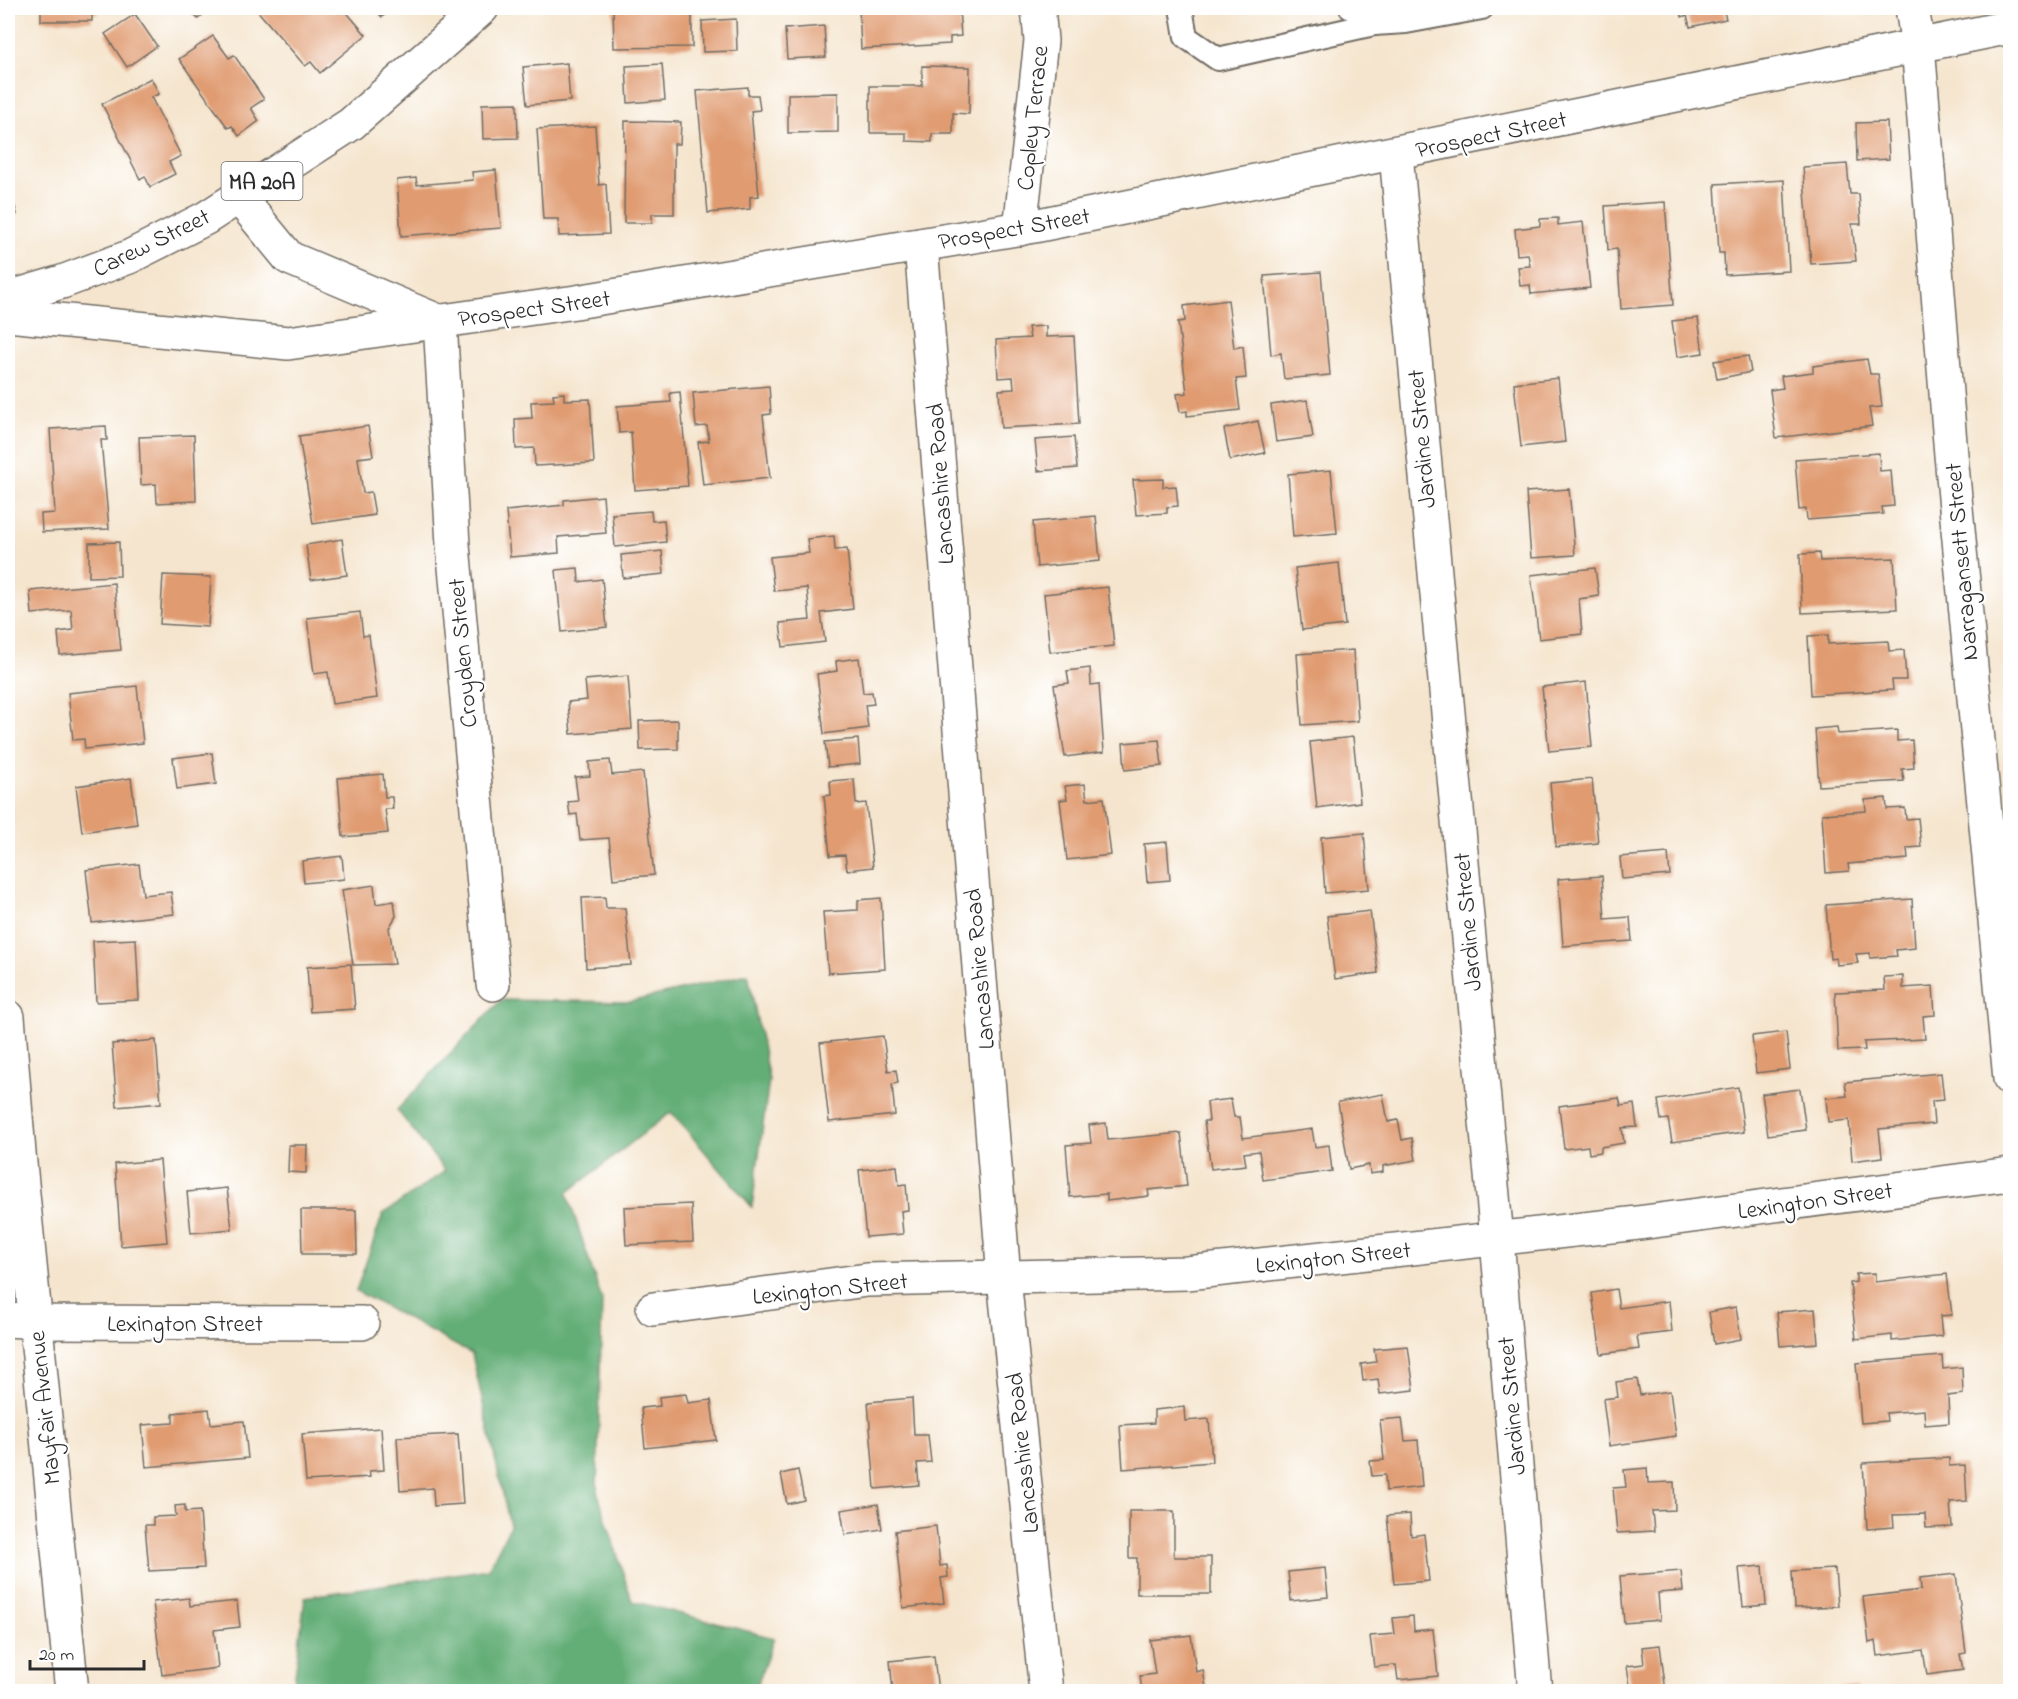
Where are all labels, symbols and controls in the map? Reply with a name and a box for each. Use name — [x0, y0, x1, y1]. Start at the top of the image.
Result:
street label: Copley Terrace — [1009, 44, 1061, 193]
street label: Prospect Street — [1413, 103, 1570, 170]
road number: MA 20A — [222, 162, 302, 200]
street label: Prospect Street — [936, 200, 1093, 261]
street label: Carew Street — [88, 201, 217, 288]
street label: Prospect Street — [456, 282, 613, 338]
street label: Jardine Street — [1400, 368, 1447, 510]
street label: Lancashire Road — [919, 401, 966, 566]
street label: Narragansett Street — [1937, 462, 1990, 662]
street label: Croyden Street — [441, 577, 489, 729]
street label: Jardine Street — [1446, 851, 1493, 993]
street label: Lancashire Road — [957, 886, 1006, 1051]
street label: Lexington Street — [1736, 1174, 1895, 1231]
street label: Lexington Street — [1254, 1234, 1413, 1285]
street label: Lexington Street — [751, 1265, 910, 1316]
street label: Lexington Street — [107, 1308, 263, 1343]
street label: Mayfair Avenue — [21, 1329, 73, 1486]
street label: Jardine Street — [1490, 1335, 1537, 1477]
street label: Lancashire Road — [999, 1370, 1050, 1535]
scale bar — [30, 1633, 144, 1671]
text: 20 m — [39, 1643, 74, 1669]

